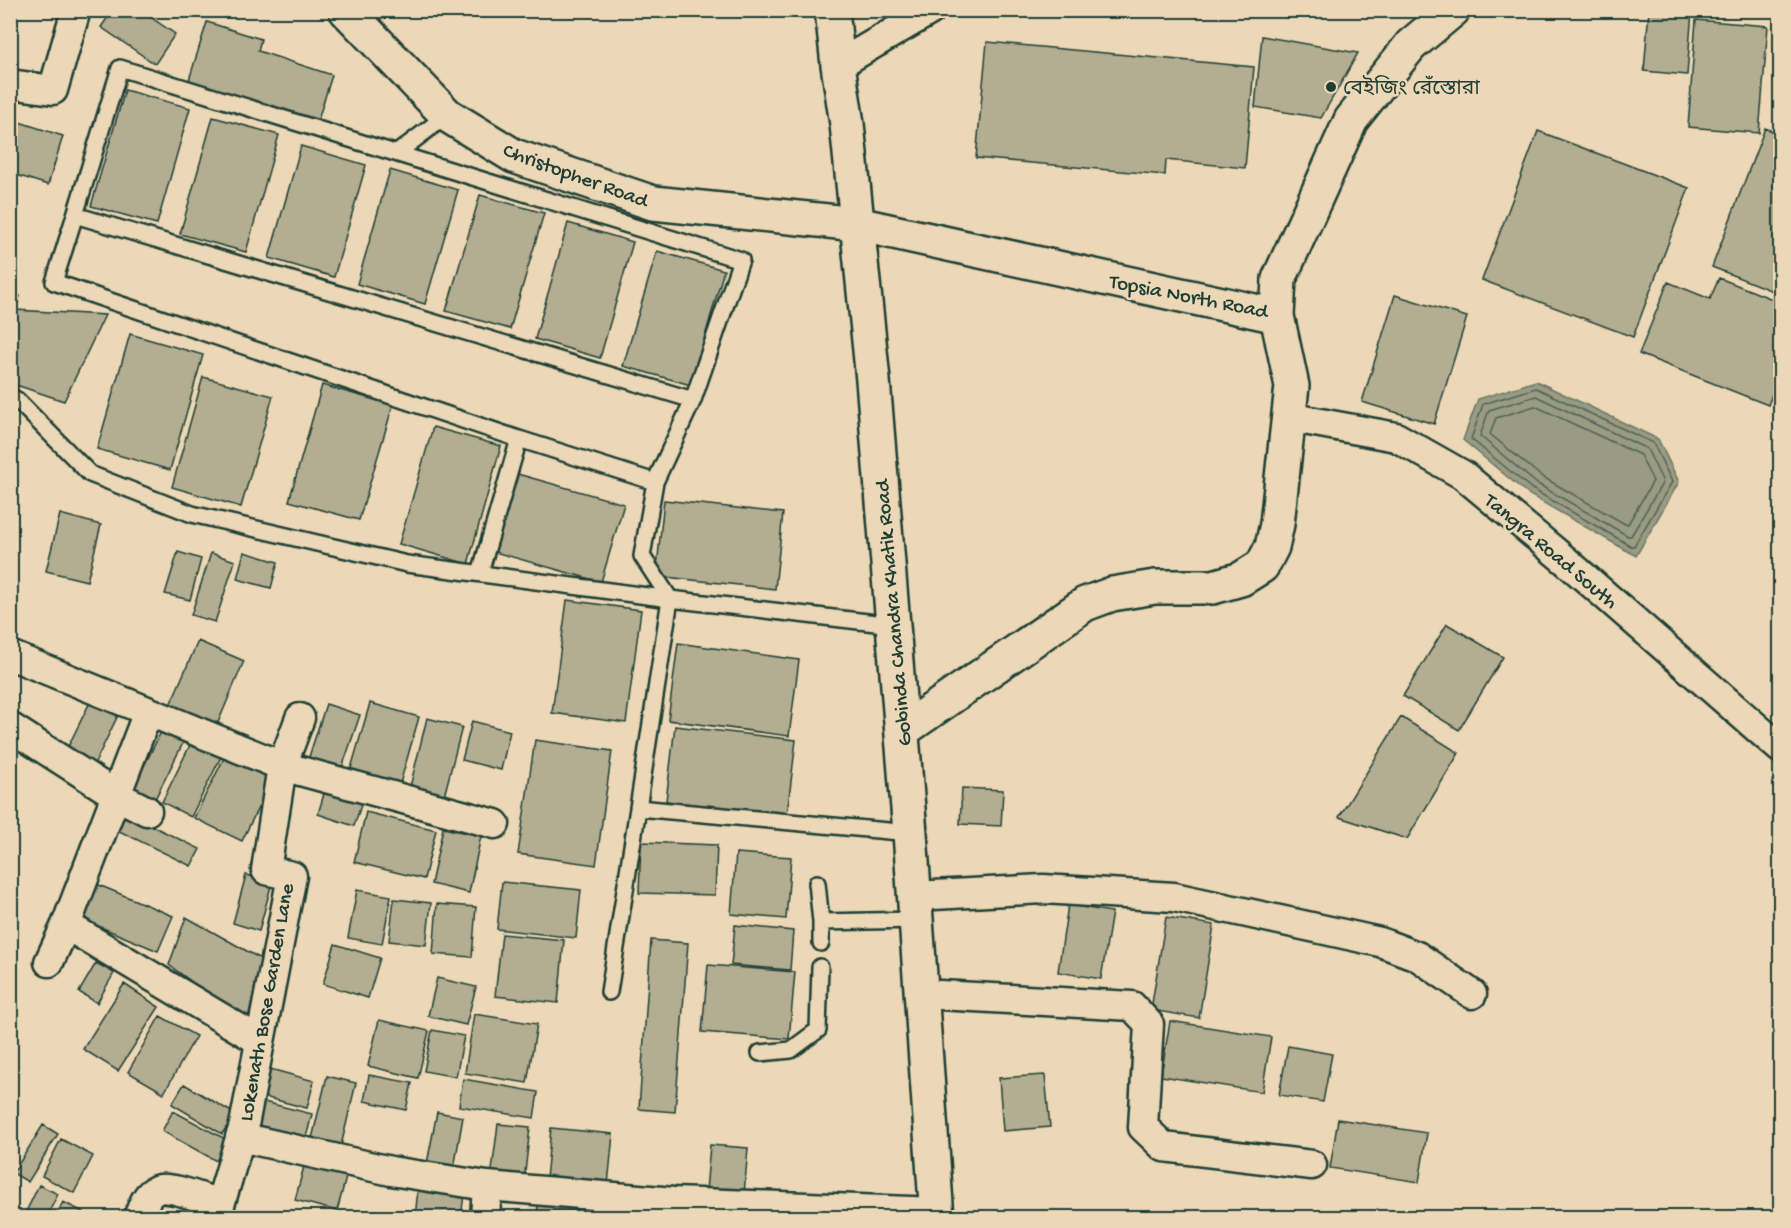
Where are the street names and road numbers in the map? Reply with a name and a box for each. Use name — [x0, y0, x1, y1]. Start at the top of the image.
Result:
street label: Christopher Road — [499, 139, 652, 216]
street label: Topsia North Road — [1106, 271, 1271, 326]
street label: Gobinda Chandra Khatik Road — [871, 477, 920, 747]
street label: Tangra Road South — [1477, 489, 1622, 616]
street label: Lokenath Bose Garden Lane — [235, 881, 302, 1123]

